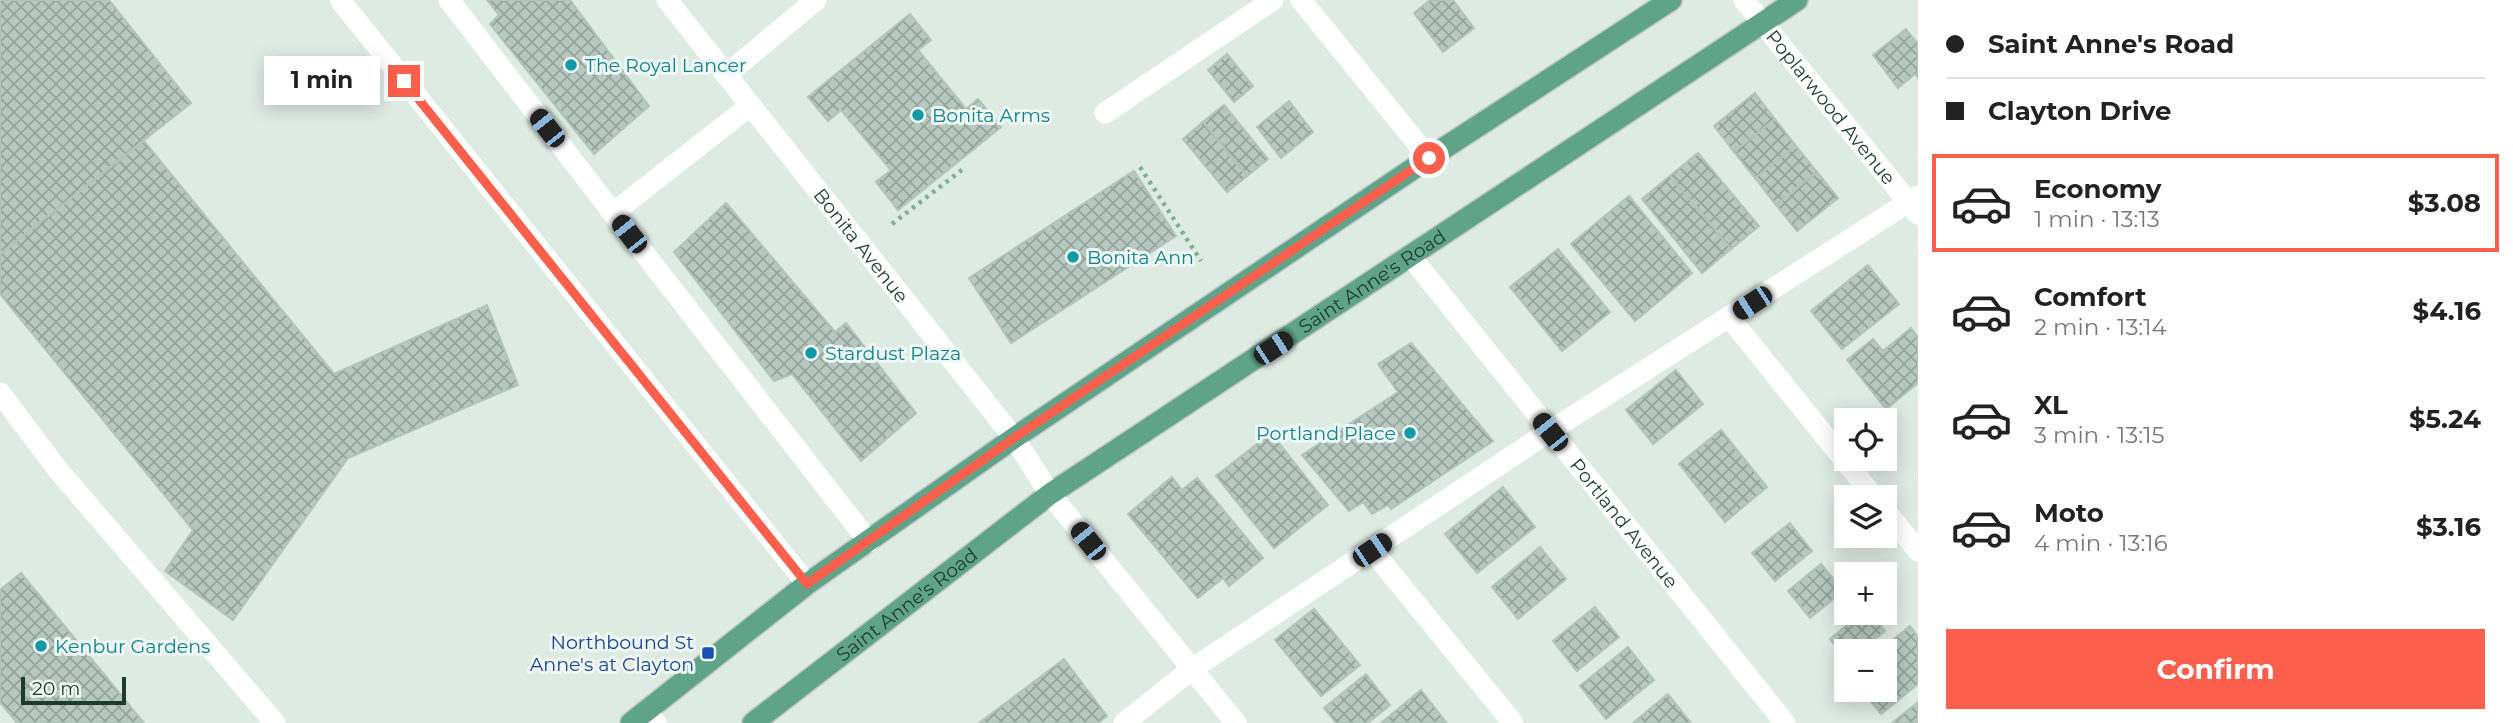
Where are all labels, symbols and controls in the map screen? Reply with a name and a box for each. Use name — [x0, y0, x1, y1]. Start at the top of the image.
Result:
street label: Poplarwood Avenue — [1761, 26, 1900, 189]
text: Saint Anne's Road — [1988, 28, 2234, 60]
place label: The Royal Lancer — [585, 54, 747, 77]
callout: 1 min — [264, 56, 380, 106]
marker: The Royal Lancer — [563, 57, 579, 73]
route end — [388, 65, 420, 97]
text: 1 min — [291, 66, 353, 94]
text: Clayton Drive — [1988, 95, 2171, 127]
place label: Bonita Arms — [932, 104, 1050, 127]
car — [526, 105, 569, 151]
marker: Bonita Arms — [910, 107, 926, 123]
route start — [1413, 142, 1445, 174]
icon: car — [1950, 172, 2013, 235]
text: Economy — [2034, 173, 2161, 205]
street label: Bonita Avenue — [809, 184, 913, 307]
text: $3.08 — [2408, 187, 2481, 219]
text: 1 min · 13:13 — [2034, 205, 2160, 233]
car — [608, 211, 651, 257]
street label: Saint Anne's Road — [1294, 225, 1450, 338]
place label: Bonita Ann — [1087, 246, 1194, 269]
marker: Bonita Ann — [1065, 249, 1081, 265]
icon: car — [1950, 280, 2013, 343]
text: Comfort — [2034, 281, 2146, 313]
car — [1729, 283, 1776, 323]
text: $4.16 — [2413, 295, 2481, 327]
text: 2 min · 13:14 — [2034, 313, 2167, 341]
car — [1250, 328, 1297, 368]
place label: Stardust Plaza — [825, 342, 961, 365]
marker: Stardust Plaza — [803, 345, 819, 361]
icon: car — [1950, 388, 2013, 451]
text: XL — [2034, 389, 2068, 421]
text: $5.24 — [2409, 403, 2481, 435]
map controls — [1834, 408, 1897, 702]
button: locate — [1834, 408, 1897, 471]
car — [1529, 409, 1572, 455]
text: 3 min · 13:15 — [2034, 421, 2164, 449]
place label: Portland Place — [1256, 422, 1396, 445]
marker: Portland Place — [1402, 425, 1418, 441]
street label: Portland Avenue — [1565, 454, 1683, 593]
button: layers — [1834, 485, 1897, 548]
icon: car — [1950, 496, 2013, 559]
text: Moto — [2034, 497, 2104, 529]
text: $3.16 — [2416, 511, 2481, 543]
car — [1067, 518, 1110, 564]
text: 4 min · 13:16 — [2034, 529, 2168, 557]
car — [1349, 530, 1396, 570]
street label: Saint Anne's Road — [832, 543, 982, 666]
button: + — [1834, 562, 1897, 625]
button: Confirm — [1946, 629, 2485, 709]
place label: Northbound St Anne's at Clayton — [530, 631, 694, 676]
place label: Kenbur Gardens — [55, 635, 210, 658]
marker: Kenbur Gardens — [33, 638, 49, 654]
button: − — [1834, 639, 1897, 702]
marker: Northbound St Anne's at Clayton — [700, 645, 716, 661]
scale bar — [21, 674, 126, 706]
text: 20 m — [32, 677, 80, 700]

